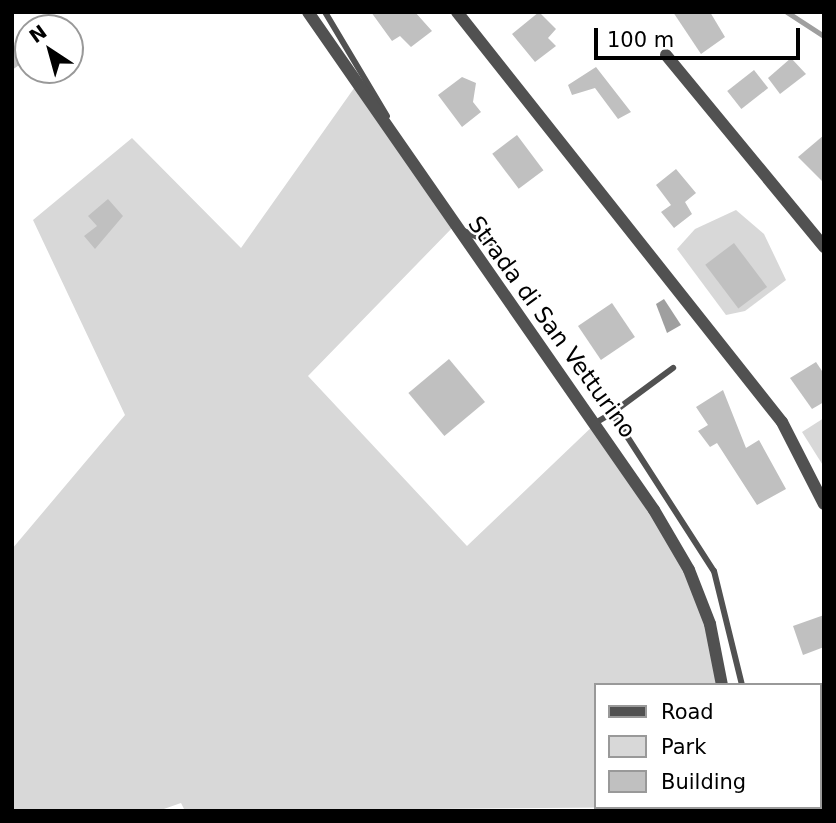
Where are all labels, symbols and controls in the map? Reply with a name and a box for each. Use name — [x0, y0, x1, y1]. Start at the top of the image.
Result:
north arrow — [14, 14, 84, 84]
scale bar — [598, 14, 804, 58]
text: N — [25, 20, 51, 47]
text: 100 m — [607, 28, 674, 52]
street label: Strada di San Vetturino — [462, 211, 642, 443]
legend — [594, 683, 822, 809]
text: Road — [661, 700, 714, 724]
text: Park — [661, 735, 706, 759]
text: Building — [661, 770, 746, 794]

